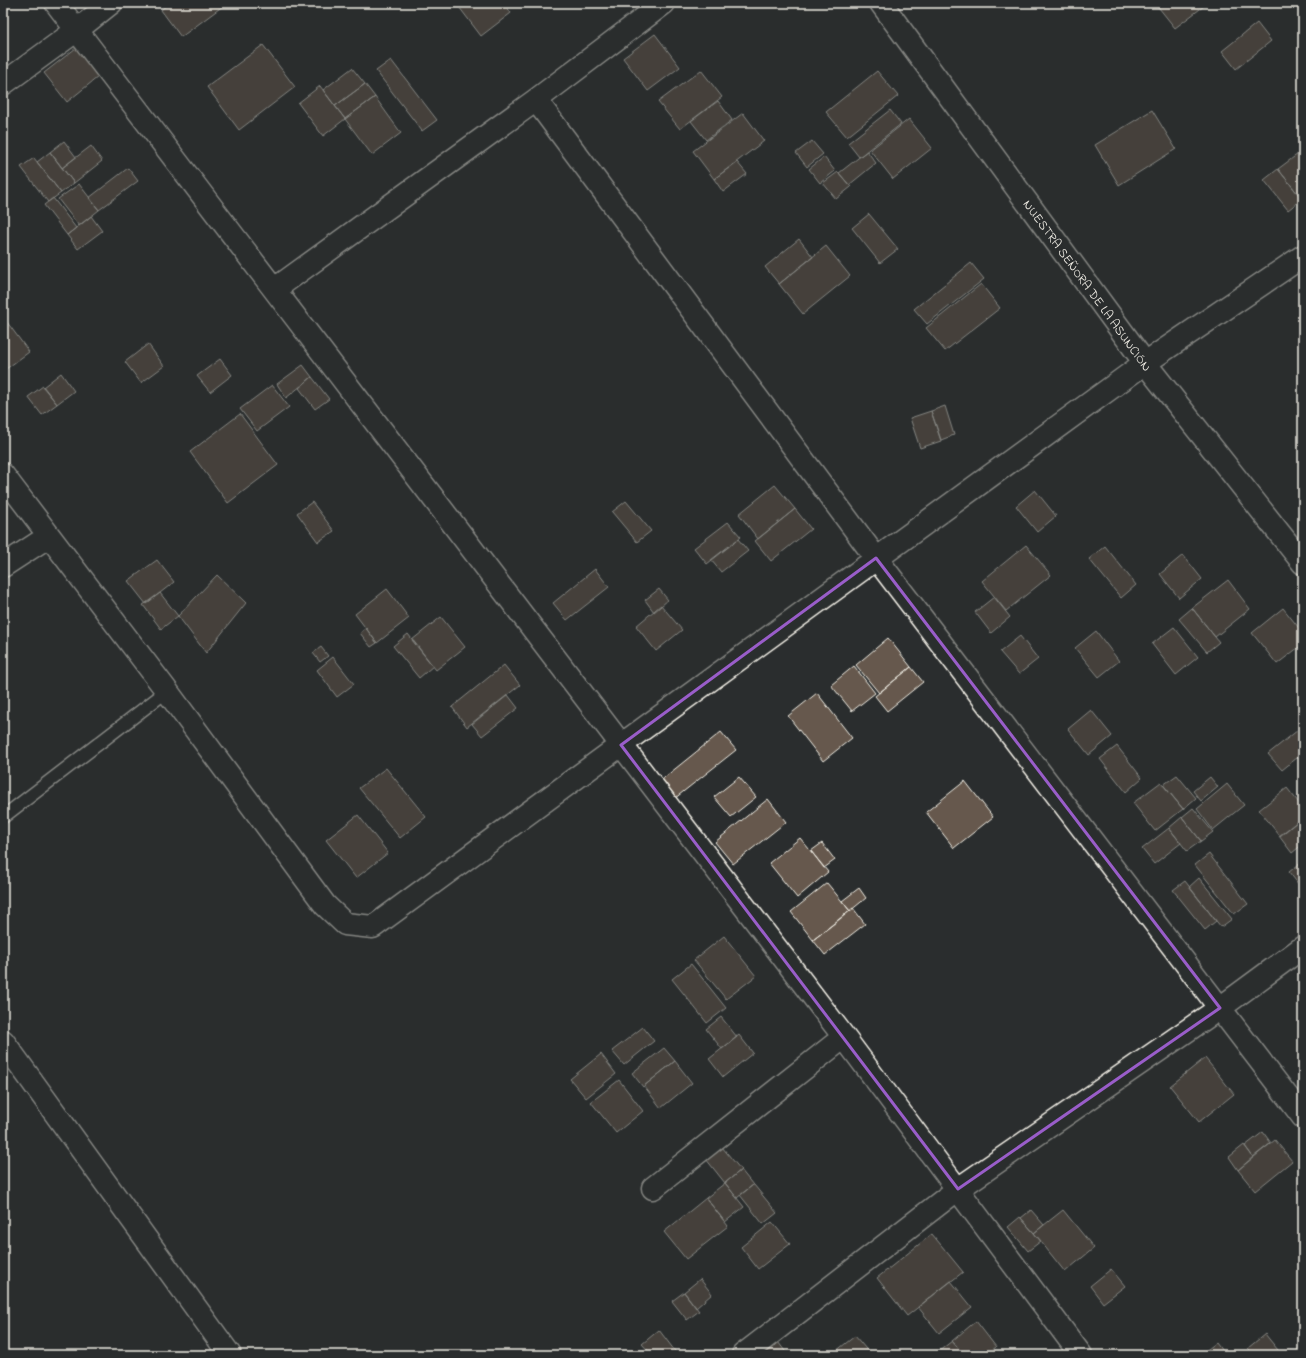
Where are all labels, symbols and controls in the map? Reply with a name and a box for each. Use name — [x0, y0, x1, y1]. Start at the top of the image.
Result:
street label: NUESTRA SEÑORA DE LA ASUNCIÓN — [1018, 196, 1156, 376]

